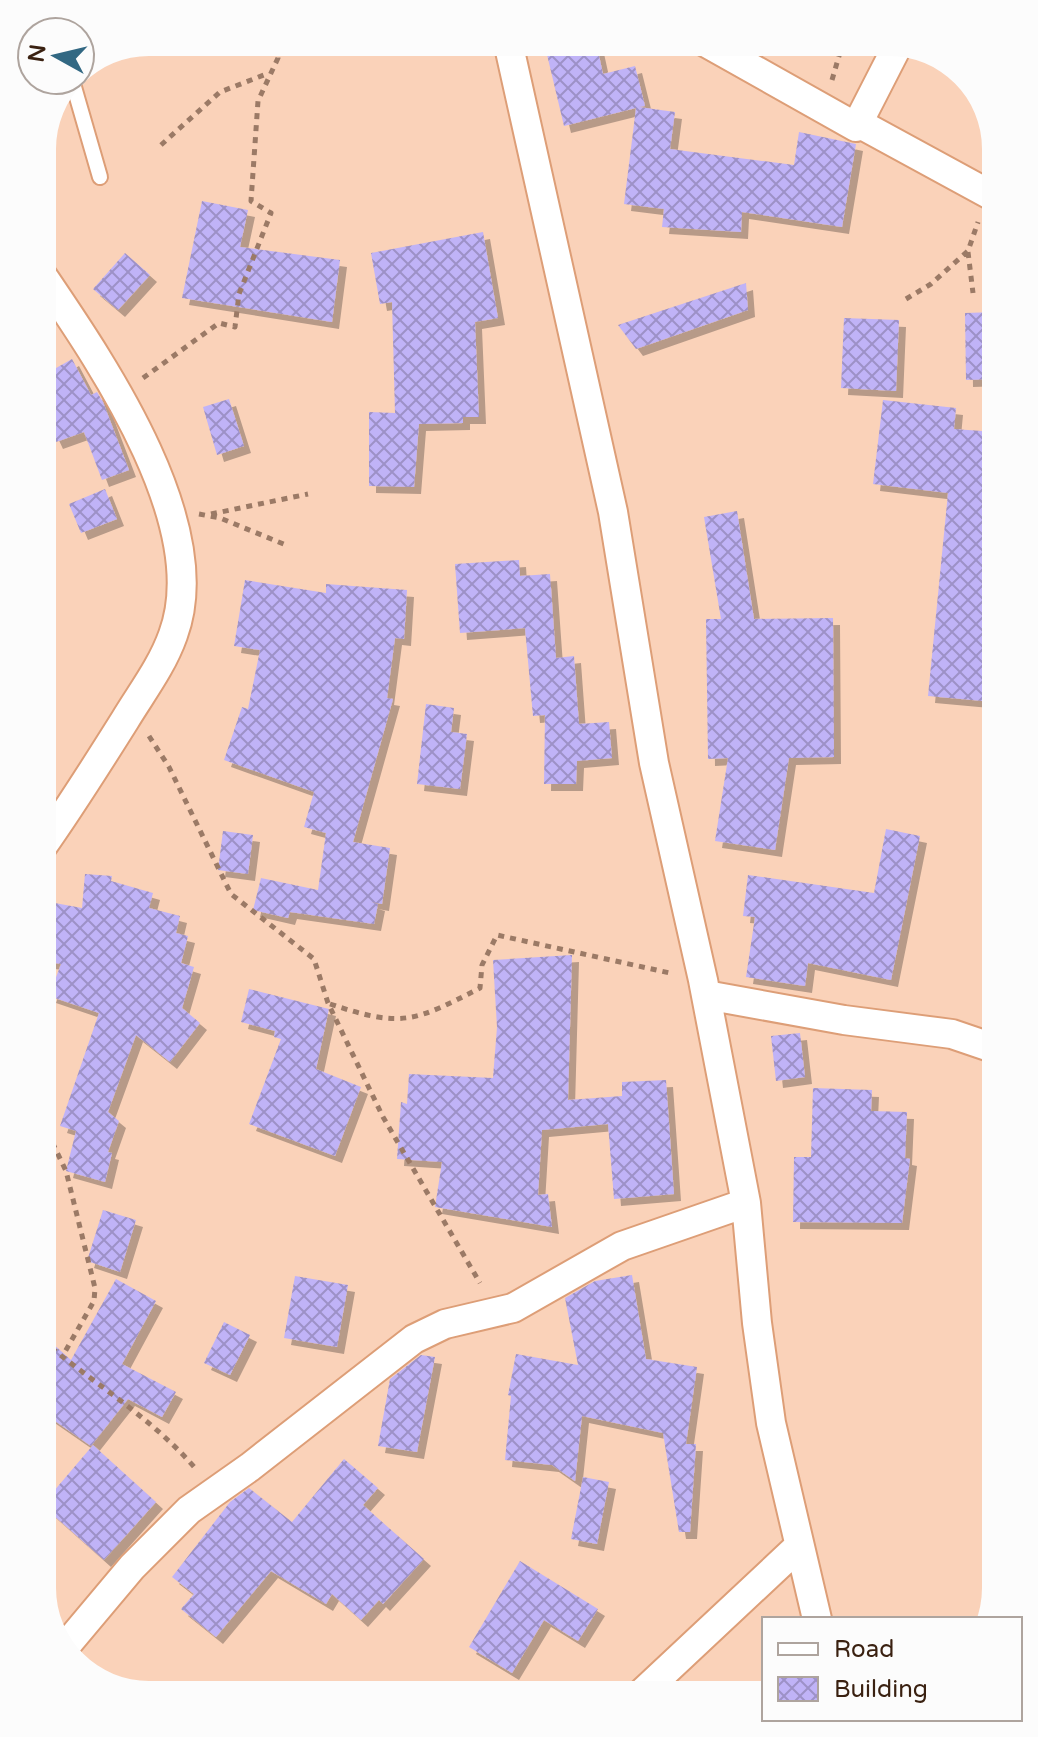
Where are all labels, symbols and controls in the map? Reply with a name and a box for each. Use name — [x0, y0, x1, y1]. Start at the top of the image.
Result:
north arrow — [16, 16, 96, 96]
text: N — [23, 43, 51, 64]
legend — [762, 1617, 1022, 1721]
text: Road — [834, 1635, 894, 1664]
text: Building — [834, 1675, 928, 1704]

